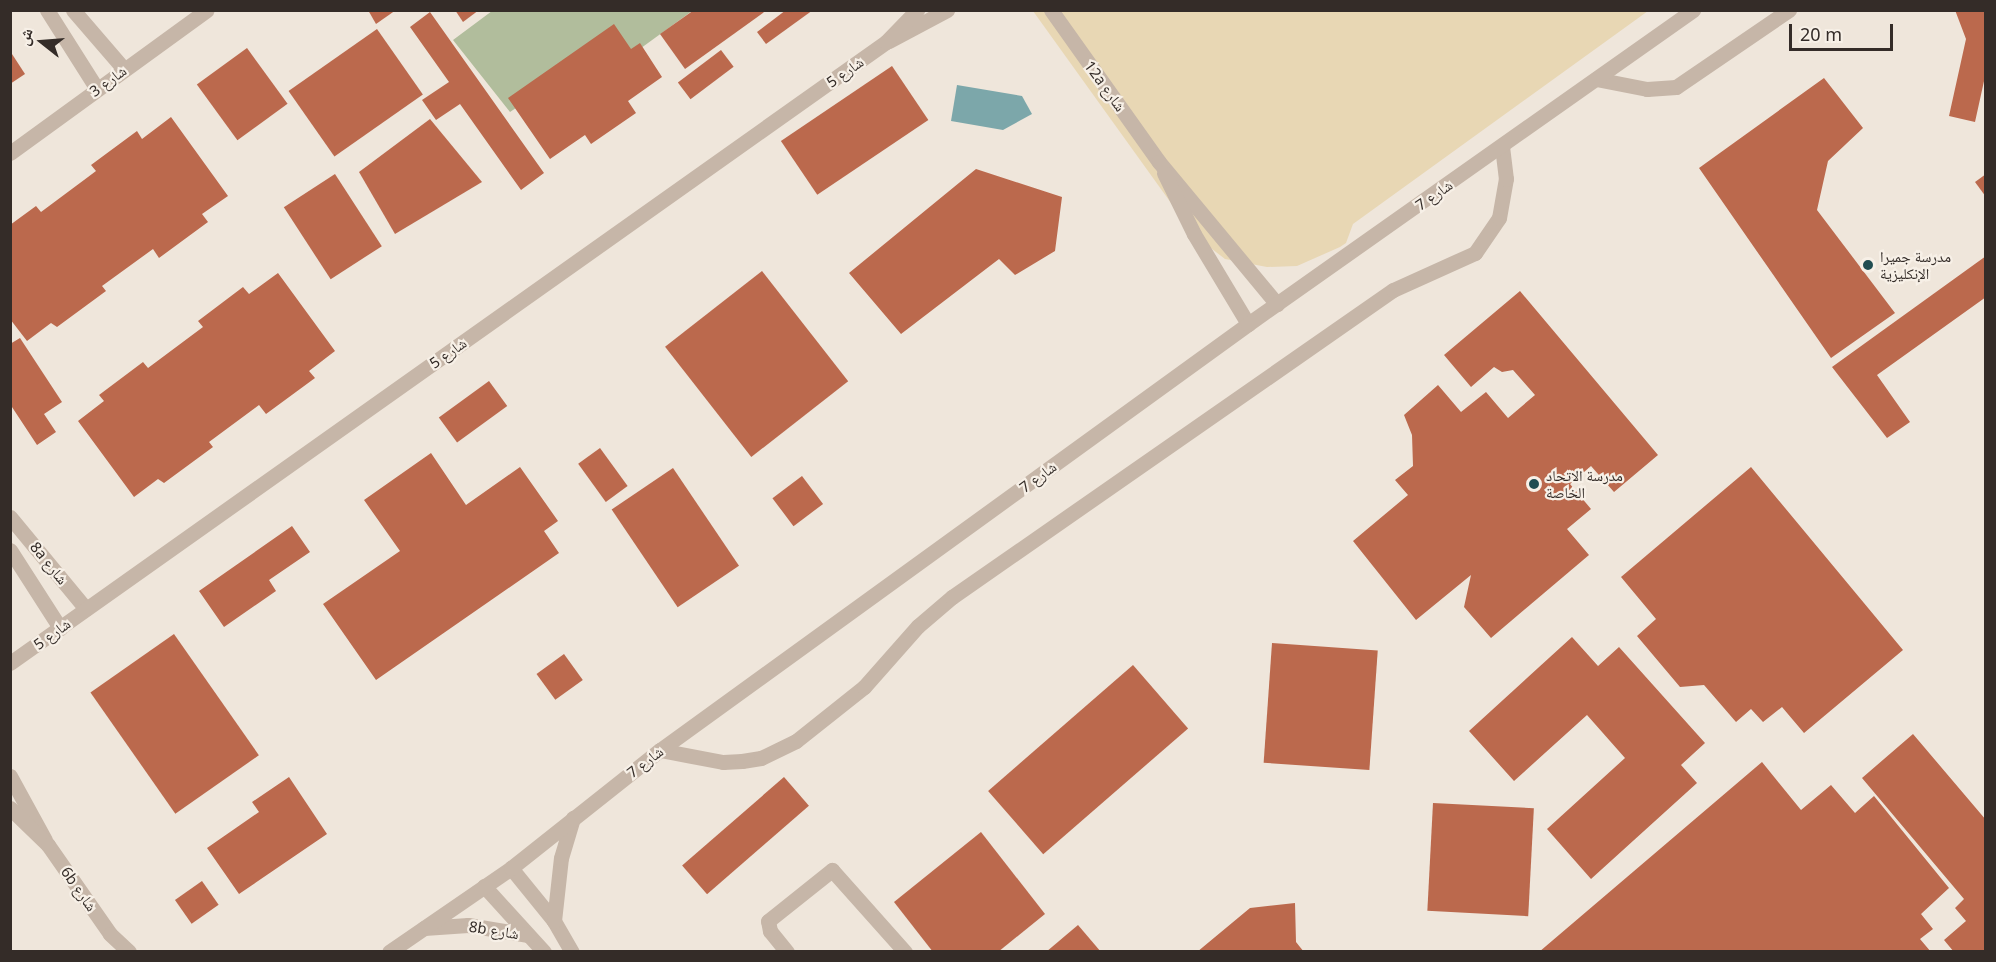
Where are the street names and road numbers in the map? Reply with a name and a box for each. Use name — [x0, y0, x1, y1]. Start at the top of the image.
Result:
street label: شارع 5 — [823, 53, 867, 91]
street label: 12a شارع — [1081, 57, 1129, 115]
street label: شارع 3 — [86, 62, 130, 100]
street label: شارع 7 — [1412, 176, 1456, 214]
street label: شارع 5 — [426, 334, 470, 372]
street label: شارع 7 — [1016, 458, 1060, 496]
street label: 8a شارع — [26, 538, 72, 588]
street label: شارع 5 — [30, 615, 74, 653]
street label: شارع 7 — [623, 742, 667, 782]
street label: 6b شارع — [57, 863, 101, 915]
street label: 8b شارع — [468, 917, 520, 943]

